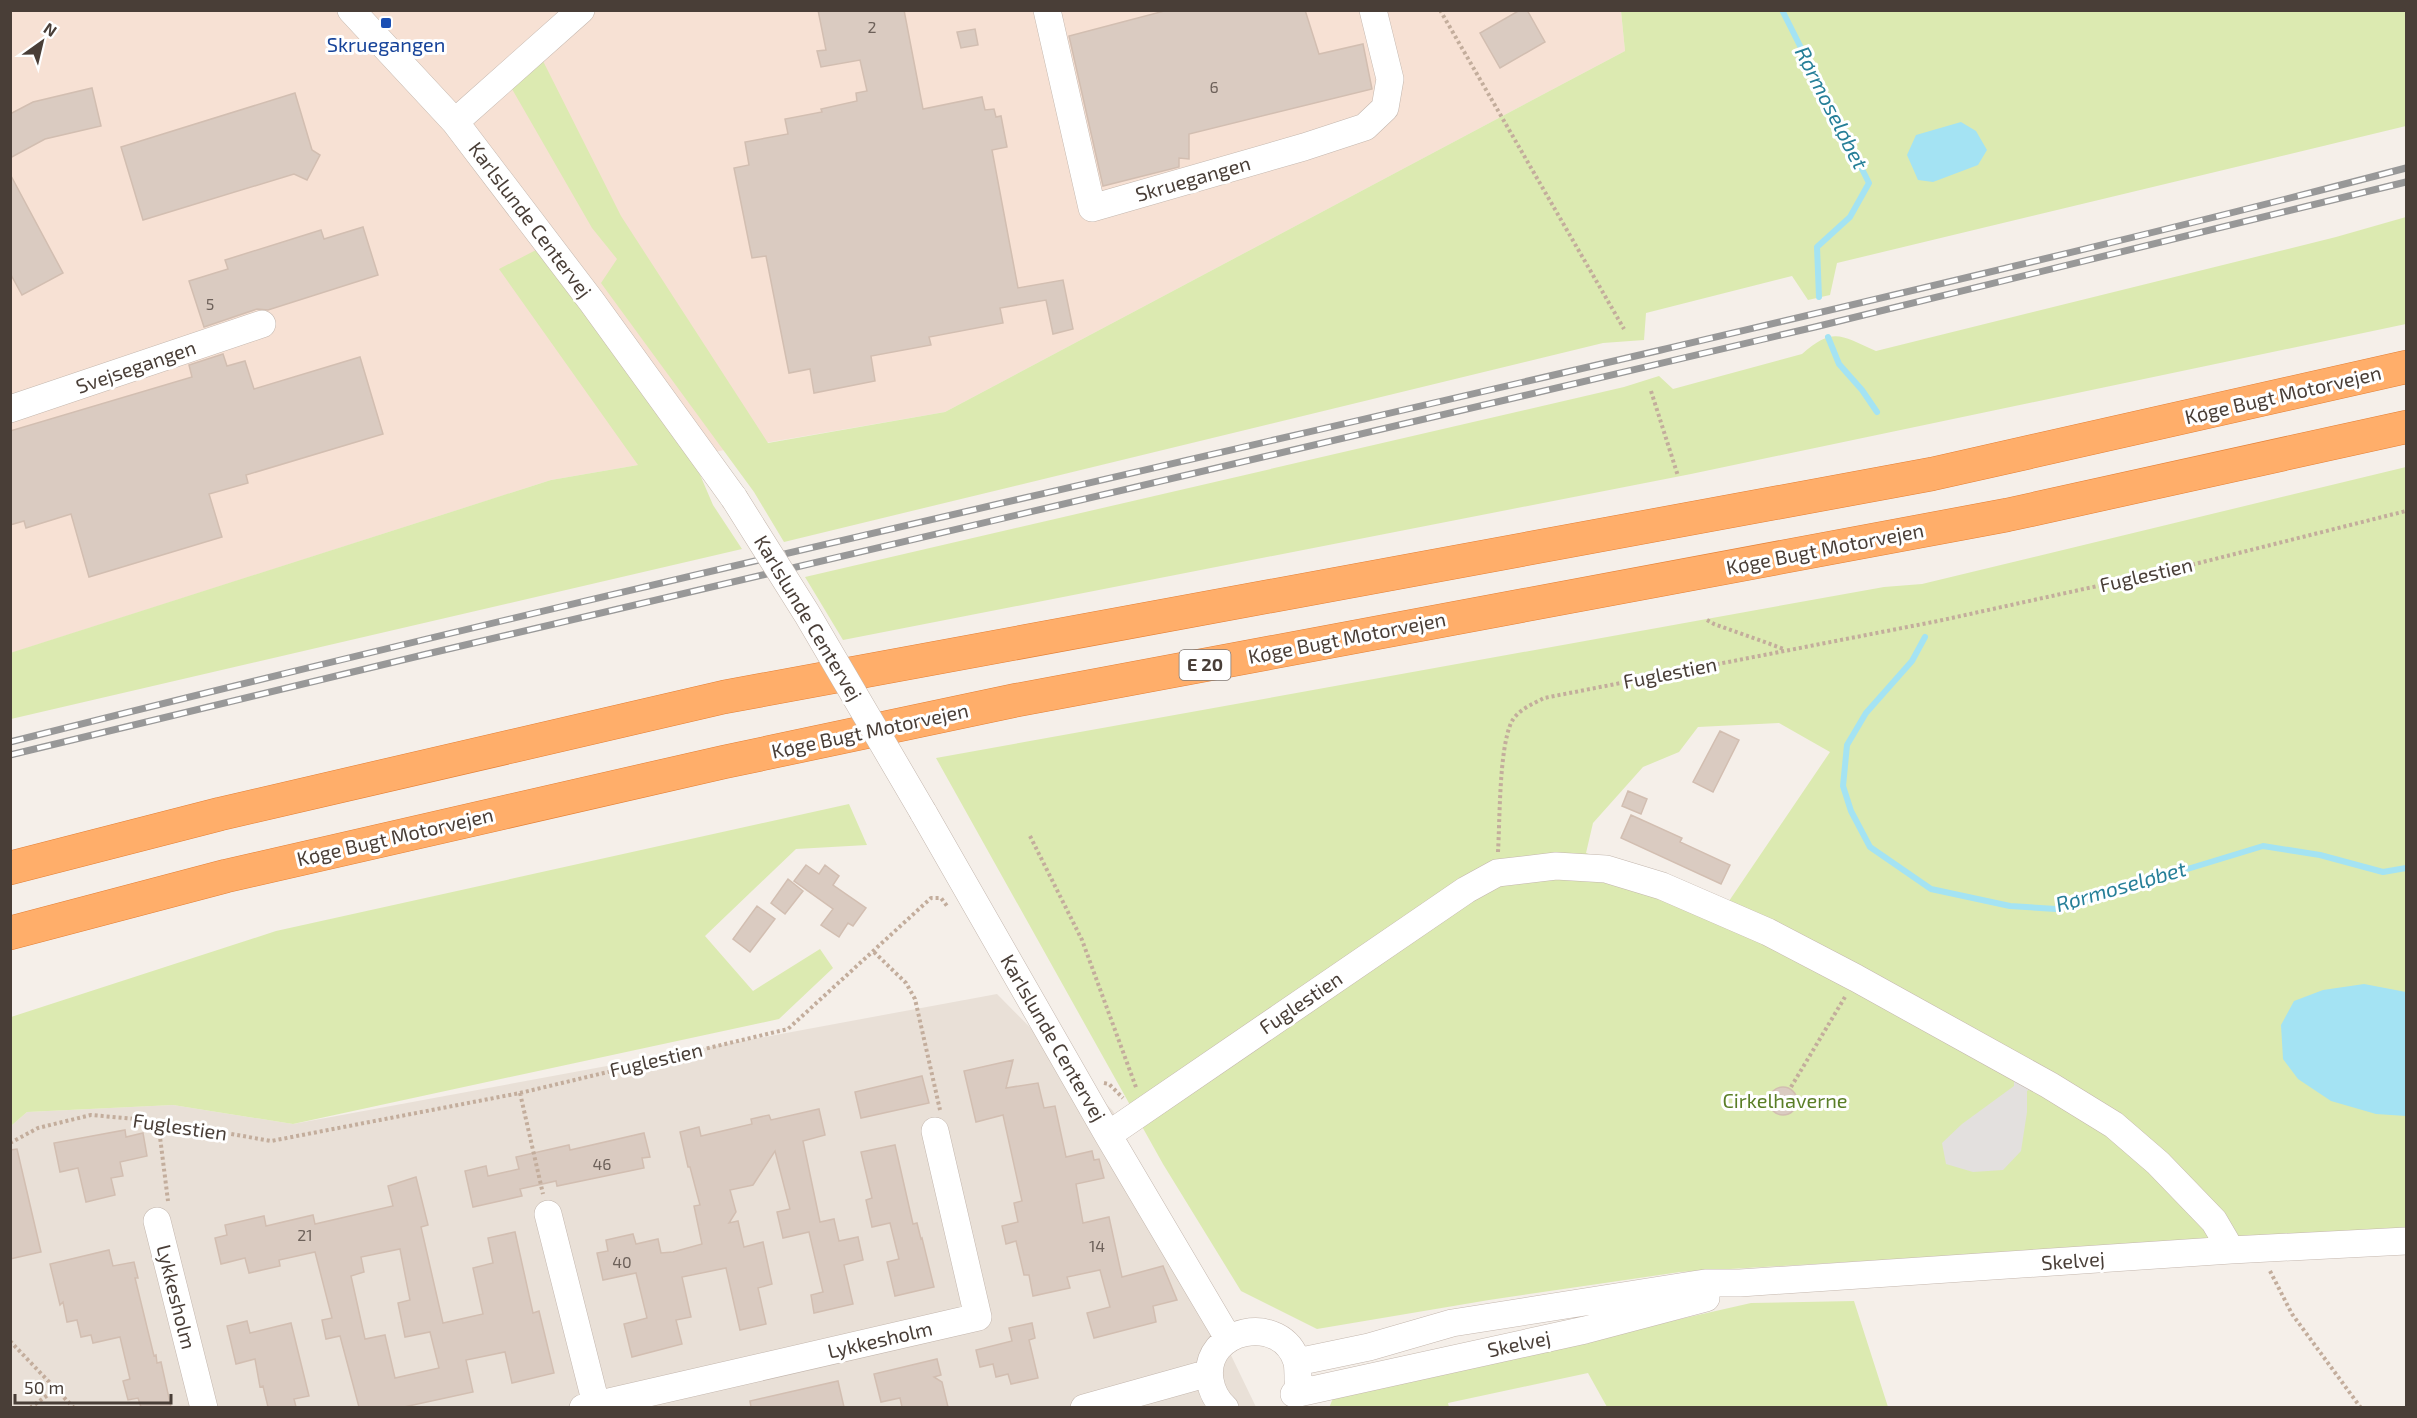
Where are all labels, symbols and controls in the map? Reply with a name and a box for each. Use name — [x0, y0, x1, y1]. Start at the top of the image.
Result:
north arrow — [12, 12, 72, 72]
marker: Skruegangen — [379, 16, 393, 30]
house number: 2 — [868, 17, 877, 36]
text: N — [41, 18, 61, 40]
place label: Skruegangen — [327, 32, 445, 56]
water label: Rørmoseløbet — [1791, 42, 1874, 173]
house number: 6 — [1209, 77, 1219, 96]
street label: Karlslunde Centervej — [464, 137, 597, 302]
street label: Skruegangen — [1132, 150, 1253, 206]
house number: 5 — [206, 294, 214, 313]
street label: Svejsegangen — [73, 334, 199, 398]
street label: Køge Bugt Motorvejen — [2182, 360, 2383, 428]
street label: Køge Bugt Motorvejen — [1724, 517, 1926, 579]
street label: Karlslunde Centervej — [750, 530, 868, 705]
street label: Fuglestien — [2097, 552, 2195, 596]
street label: Køge Bugt Motorvejen — [1246, 606, 1448, 668]
road number: E 20 — [1180, 650, 1230, 680]
street label: Fuglestien — [1621, 651, 1719, 693]
street label: Køge Bugt Motorvejen — [769, 697, 971, 763]
street label: Køge Bugt Motorvejen — [294, 802, 495, 870]
water label: Rørmoseløbet — [2053, 855, 2189, 916]
street label: Karlslunde Centervej — [996, 950, 1111, 1125]
street label: Fuglestien — [1254, 966, 1346, 1039]
street label: Fuglestien — [607, 1037, 705, 1081]
park label: Cirkelhaverne — [1722, 1088, 1848, 1112]
street label: Fuglestien — [132, 1108, 229, 1144]
house number: 46 — [593, 1154, 612, 1173]
house number: 21 — [297, 1225, 313, 1244]
house number: 14 — [1089, 1236, 1105, 1255]
street label: Lykkesholm — [152, 1242, 202, 1352]
street label: Skelvej — [2040, 1246, 2105, 1274]
house number: 40 — [612, 1252, 632, 1271]
street label: Lykkesholm — [825, 1315, 935, 1363]
street label: Skelvej — [1485, 1325, 1552, 1361]
scale bar — [15, 1367, 171, 1405]
text: 50 m — [24, 1376, 64, 1398]

